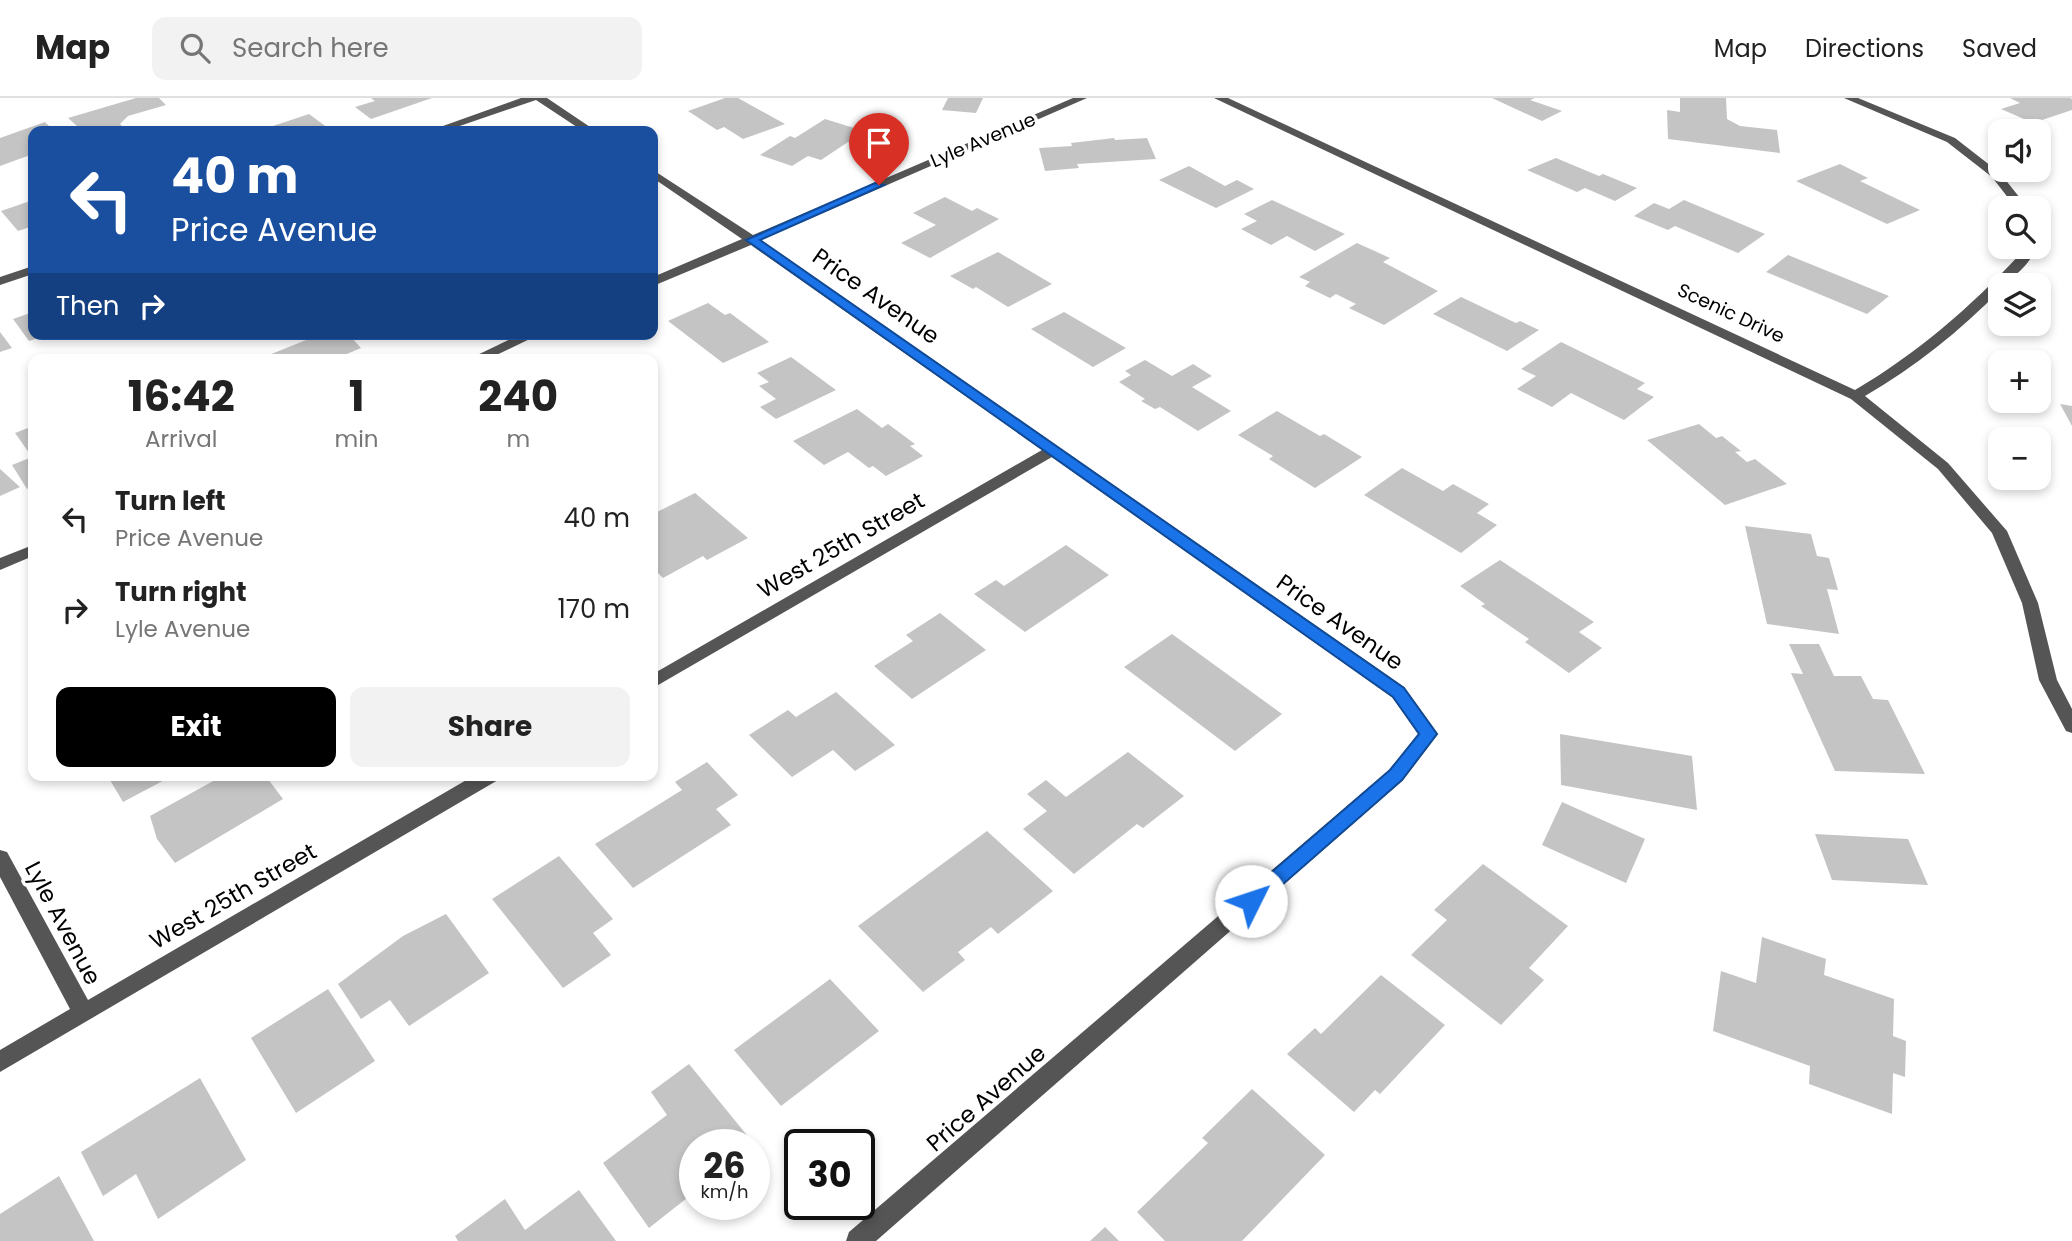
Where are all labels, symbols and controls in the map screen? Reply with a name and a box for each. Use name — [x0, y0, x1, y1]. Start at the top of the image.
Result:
search box — [152, 17, 642, 80]
text: Map — [35, 24, 110, 71]
icon: search — [176, 29, 214, 67]
text: Search here — [232, 30, 389, 66]
text: Map — [1714, 32, 1767, 65]
text: Directions — [1805, 32, 1924, 65]
text: Saved — [1962, 32, 2037, 65]
street label: Lyle Avenue — [926, 106, 1040, 174]
pin — [849, 113, 909, 185]
map controls — [1988, 119, 2051, 490]
button: sound — [1988, 119, 2051, 182]
icon: arrive — [860, 124, 898, 162]
text: 40 m — [171, 142, 298, 210]
icon: left — [56, 154, 147, 245]
button: search — [1988, 196, 2051, 259]
text: Price Avenue — [171, 207, 377, 252]
street label: Price Avenue — [806, 240, 946, 352]
button: layers — [1988, 273, 2051, 336]
street label: Scenic Drive — [1673, 276, 1789, 350]
icon: right — [133, 287, 171, 325]
text: Then — [56, 288, 119, 324]
button: + — [1988, 350, 2051, 413]
text: 16:42 — [128, 367, 235, 426]
text: 1 — [349, 367, 364, 426]
text: 240 — [478, 367, 558, 426]
text: Arrival — [145, 423, 217, 455]
text: min — [334, 423, 379, 455]
text: m — [506, 423, 530, 455]
button: − — [1988, 427, 2051, 490]
text: Turn left — [115, 483, 226, 519]
street label: West 25th Street — [752, 484, 930, 606]
icon: left — [56, 500, 94, 538]
text: 40 m — [564, 500, 630, 536]
text: Price Avenue — [115, 522, 263, 554]
street label: Price Avenue — [1270, 566, 1410, 678]
text: Turn right — [115, 574, 247, 610]
icon: right — [56, 591, 94, 629]
text: 170 m — [557, 591, 630, 627]
text: Lyle Avenue — [115, 613, 250, 645]
button: Exit — [56, 687, 336, 767]
button: Share — [350, 687, 630, 767]
street label: West 25th Street — [144, 835, 322, 957]
street label: Lyle Avenue — [17, 856, 109, 990]
position arrow — [1214, 864, 1288, 938]
street label: Price Avenue — [920, 1037, 1052, 1159]
speed limit sign: 30 — [784, 1129, 875, 1220]
text: 26 — [703, 1141, 746, 1190]
text: km/h — [701, 1179, 748, 1204]

